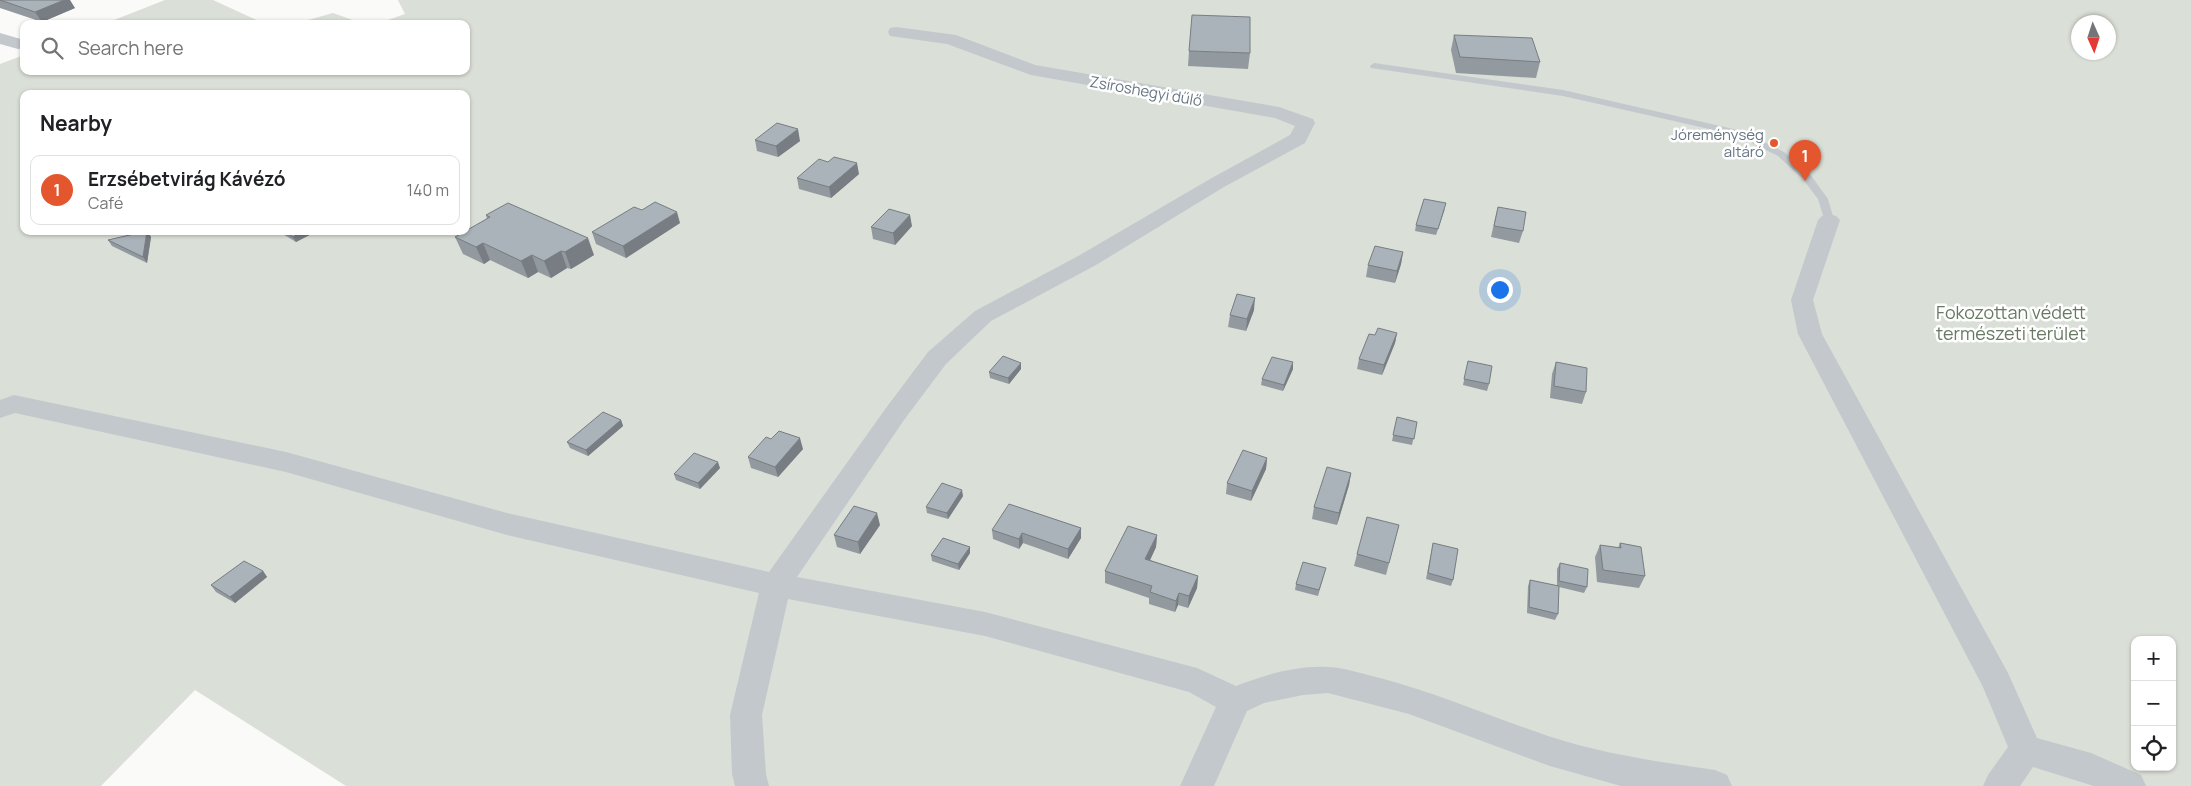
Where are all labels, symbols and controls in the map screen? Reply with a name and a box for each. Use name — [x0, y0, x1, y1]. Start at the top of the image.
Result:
north arrow — [2071, 15, 2116, 60]
search box — [20, 20, 470, 75]
icon: search — [38, 34, 66, 62]
text: Search here — [78, 35, 184, 61]
street label: Zsíroshegyi dűlő — [1088, 71, 1204, 111]
text: Nearby — [40, 109, 112, 137]
place label: Jóreménység altáró — [1671, 124, 1764, 162]
marker: Jóreménység altáró — [1768, 137, 1780, 149]
pin: 1 — [1789, 140, 1821, 181]
text: Erzsébetvirág Kávézó — [88, 166, 285, 192]
text: 1 — [53, 179, 61, 201]
text: 140 m — [407, 179, 449, 201]
text: Café — [88, 192, 123, 214]
your location — [1487, 277, 1513, 303]
park label: Fokozottan védett természeti terület — [1936, 300, 2086, 345]
map controls — [2131, 636, 2176, 771]
button: + — [2131, 636, 2176, 681]
button: − — [2131, 681, 2176, 726]
button: locate — [2131, 726, 2176, 771]

